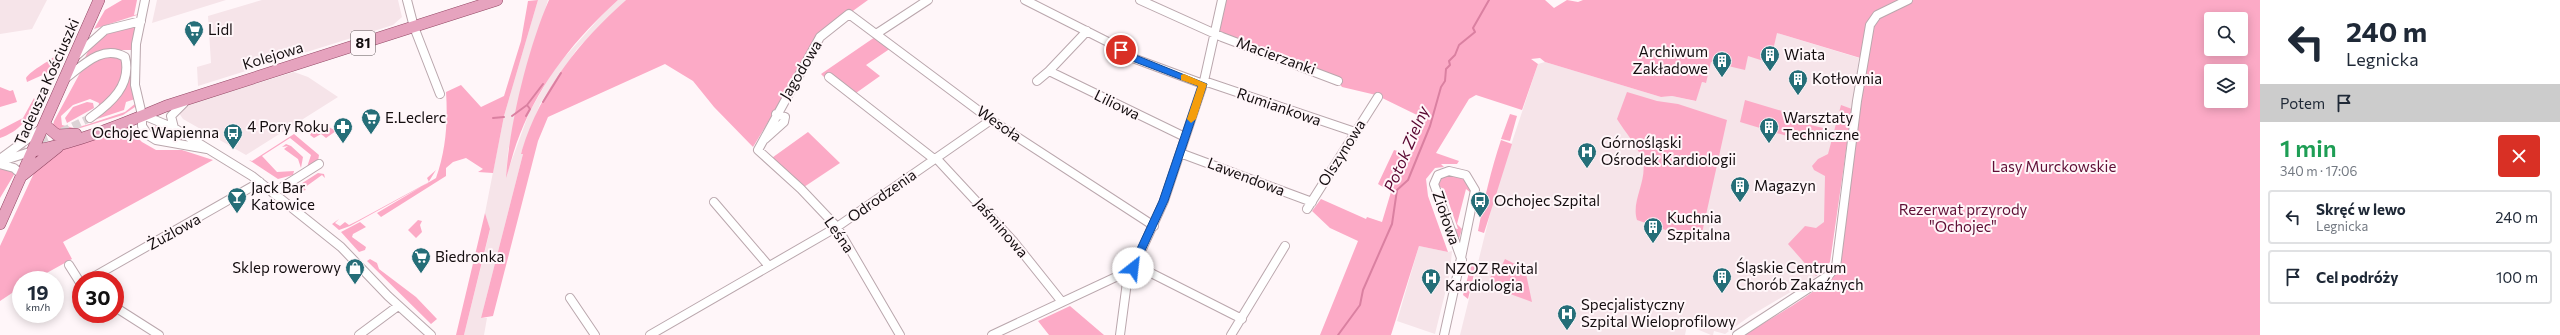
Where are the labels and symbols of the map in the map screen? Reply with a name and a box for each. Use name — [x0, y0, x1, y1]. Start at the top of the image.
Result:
street label: Tadeusza Kościuszki — [10, 15, 82, 148]
supermarket icon: Lidl — [183, 19, 205, 47]
place label: Lidl — [208, 20, 233, 38]
road number: 81 — [351, 31, 375, 55]
street label: Macierzanki — [1234, 32, 1318, 78]
pin — [1104, 33, 1138, 67]
street label: Jagodowa — [775, 36, 825, 103]
street label: Kolejowa — [240, 37, 305, 73]
place label: Archiwum Zakładowe — [1633, 42, 1708, 77]
building icon: Wiata — [1759, 44, 1781, 72]
place label: Wiata — [1784, 45, 1825, 63]
building icon: Archiwum Zakładowe — [1711, 50, 1733, 78]
building icon: Kotłownia — [1787, 68, 1809, 96]
place label: Kotłownia — [1812, 69, 1882, 87]
street label: Rumiankowa — [1235, 83, 1324, 129]
street label: Liliowa — [1092, 85, 1143, 123]
street label: Wesoła — [974, 101, 1025, 145]
water label: Potok Zielny — [1379, 102, 1432, 195]
supermarket icon: E.Leclerc — [360, 107, 382, 135]
place label: E.Leclerc — [385, 108, 446, 126]
place label: Warsztaty Techniczne — [1783, 108, 1859, 143]
pharmacy icon: 4 Pory Roku — [332, 116, 354, 144]
street label: Olszynowa — [1314, 116, 1369, 189]
building icon: Warsztaty Techniczne — [1758, 116, 1780, 144]
place label: 4 Pory Roku — [247, 117, 329, 135]
bus stop icon: Ochojec Wapienna — [222, 122, 244, 150]
place label: Ochojec Wapienna — [92, 123, 219, 141]
place label: Górnośląski Ośrodek Kardiologii — [1601, 133, 1736, 168]
hospital icon: Górnośląski Ośrodek Kardiologii — [1576, 141, 1598, 169]
street label: Lawendowa — [1205, 153, 1288, 199]
park label: Lasy Murckowskie — [1992, 157, 2116, 175]
street label: Odrodzenia — [844, 165, 919, 225]
building icon: Magazyn — [1729, 175, 1751, 203]
place label: Magazyn — [1754, 176, 1816, 194]
place label: Jack Bar Katowice — [251, 178, 315, 213]
bar icon: Jack Bar Katowice — [226, 186, 248, 214]
street label: Ziołowa — [1429, 188, 1465, 247]
bus stop icon: Ochojec Szpital — [1469, 190, 1491, 218]
place label: Ochojec Szpital — [1494, 191, 1600, 209]
street label: Jaśminowa — [971, 194, 1032, 261]
park label: Rezerwat przyrody "Ochojec" — [1899, 200, 2028, 235]
place label: Kuchnia Szpitalna — [1667, 208, 1730, 243]
street label: Żużlowa — [144, 209, 203, 253]
street label: Leśna — [821, 213, 859, 256]
building icon: Kuchnia Szpitalna — [1642, 216, 1664, 244]
supermarket icon: Biedronka — [410, 246, 432, 274]
place label: Biedronka — [435, 247, 504, 265]
position arrow — [1112, 247, 1154, 289]
shop icon: Sklep rowerowy — [344, 257, 366, 285]
place label: Śląskie Centrum Chorób Zakaźnych — [1736, 257, 1864, 293]
place label: Sklep rowerowy — [232, 258, 341, 276]
place label: NZOZ Revital Kardiologia — [1445, 259, 1538, 294]
building icon: Śląskie Centrum Chorób Zakaźnych — [1711, 266, 1733, 294]
hospital icon: NZOZ Revital Kardiologia — [1420, 267, 1442, 295]
speed limit sign: 30 — [72, 271, 124, 323]
place label: Specjalistyczny Szpital Wieloprofilowy — [1581, 295, 1736, 330]
hospital icon: Specjalistyczny Szpital Wieloprofilowy — [1556, 303, 1578, 331]

